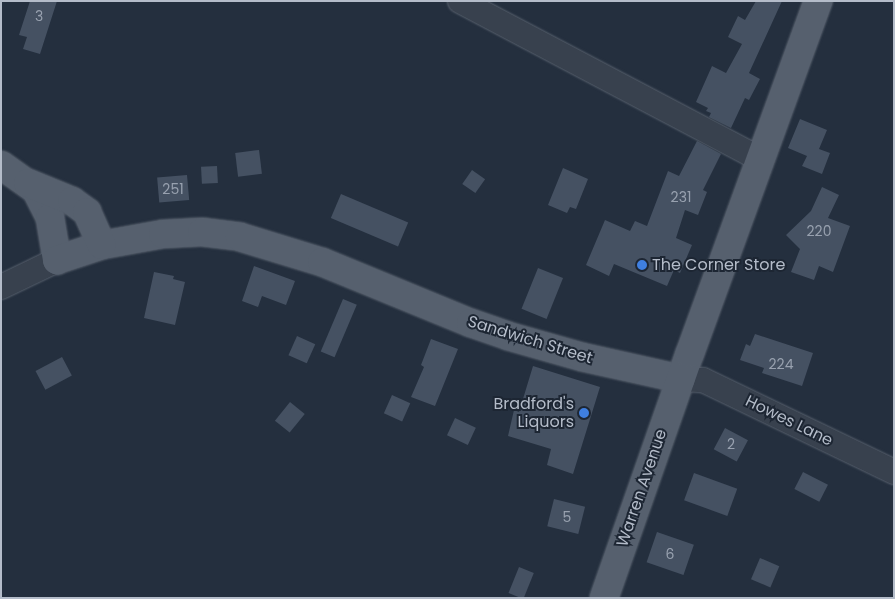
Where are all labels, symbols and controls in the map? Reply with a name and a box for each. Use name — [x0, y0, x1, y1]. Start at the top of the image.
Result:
house number: 3 — [35, 8, 43, 24]
house number: 251 — [162, 181, 184, 197]
house number: 231 — [671, 189, 691, 205]
house number: 220 — [807, 223, 831, 239]
place label: The Corner Store — [652, 255, 785, 275]
marker: The Corner Store — [636, 259, 648, 271]
street label: Sandwich Street — [465, 312, 595, 368]
house number: 224 — [769, 356, 793, 372]
street label: Howes Lane — [742, 392, 836, 450]
place label: Bradford's Liquors — [493, 394, 574, 432]
marker: Bradford's Liquors — [578, 407, 590, 419]
street label: Warren Avenue — [613, 427, 671, 549]
house number: 2 — [727, 436, 735, 452]
house number: 5 — [563, 509, 571, 525]
house number: 6 — [666, 546, 674, 562]

